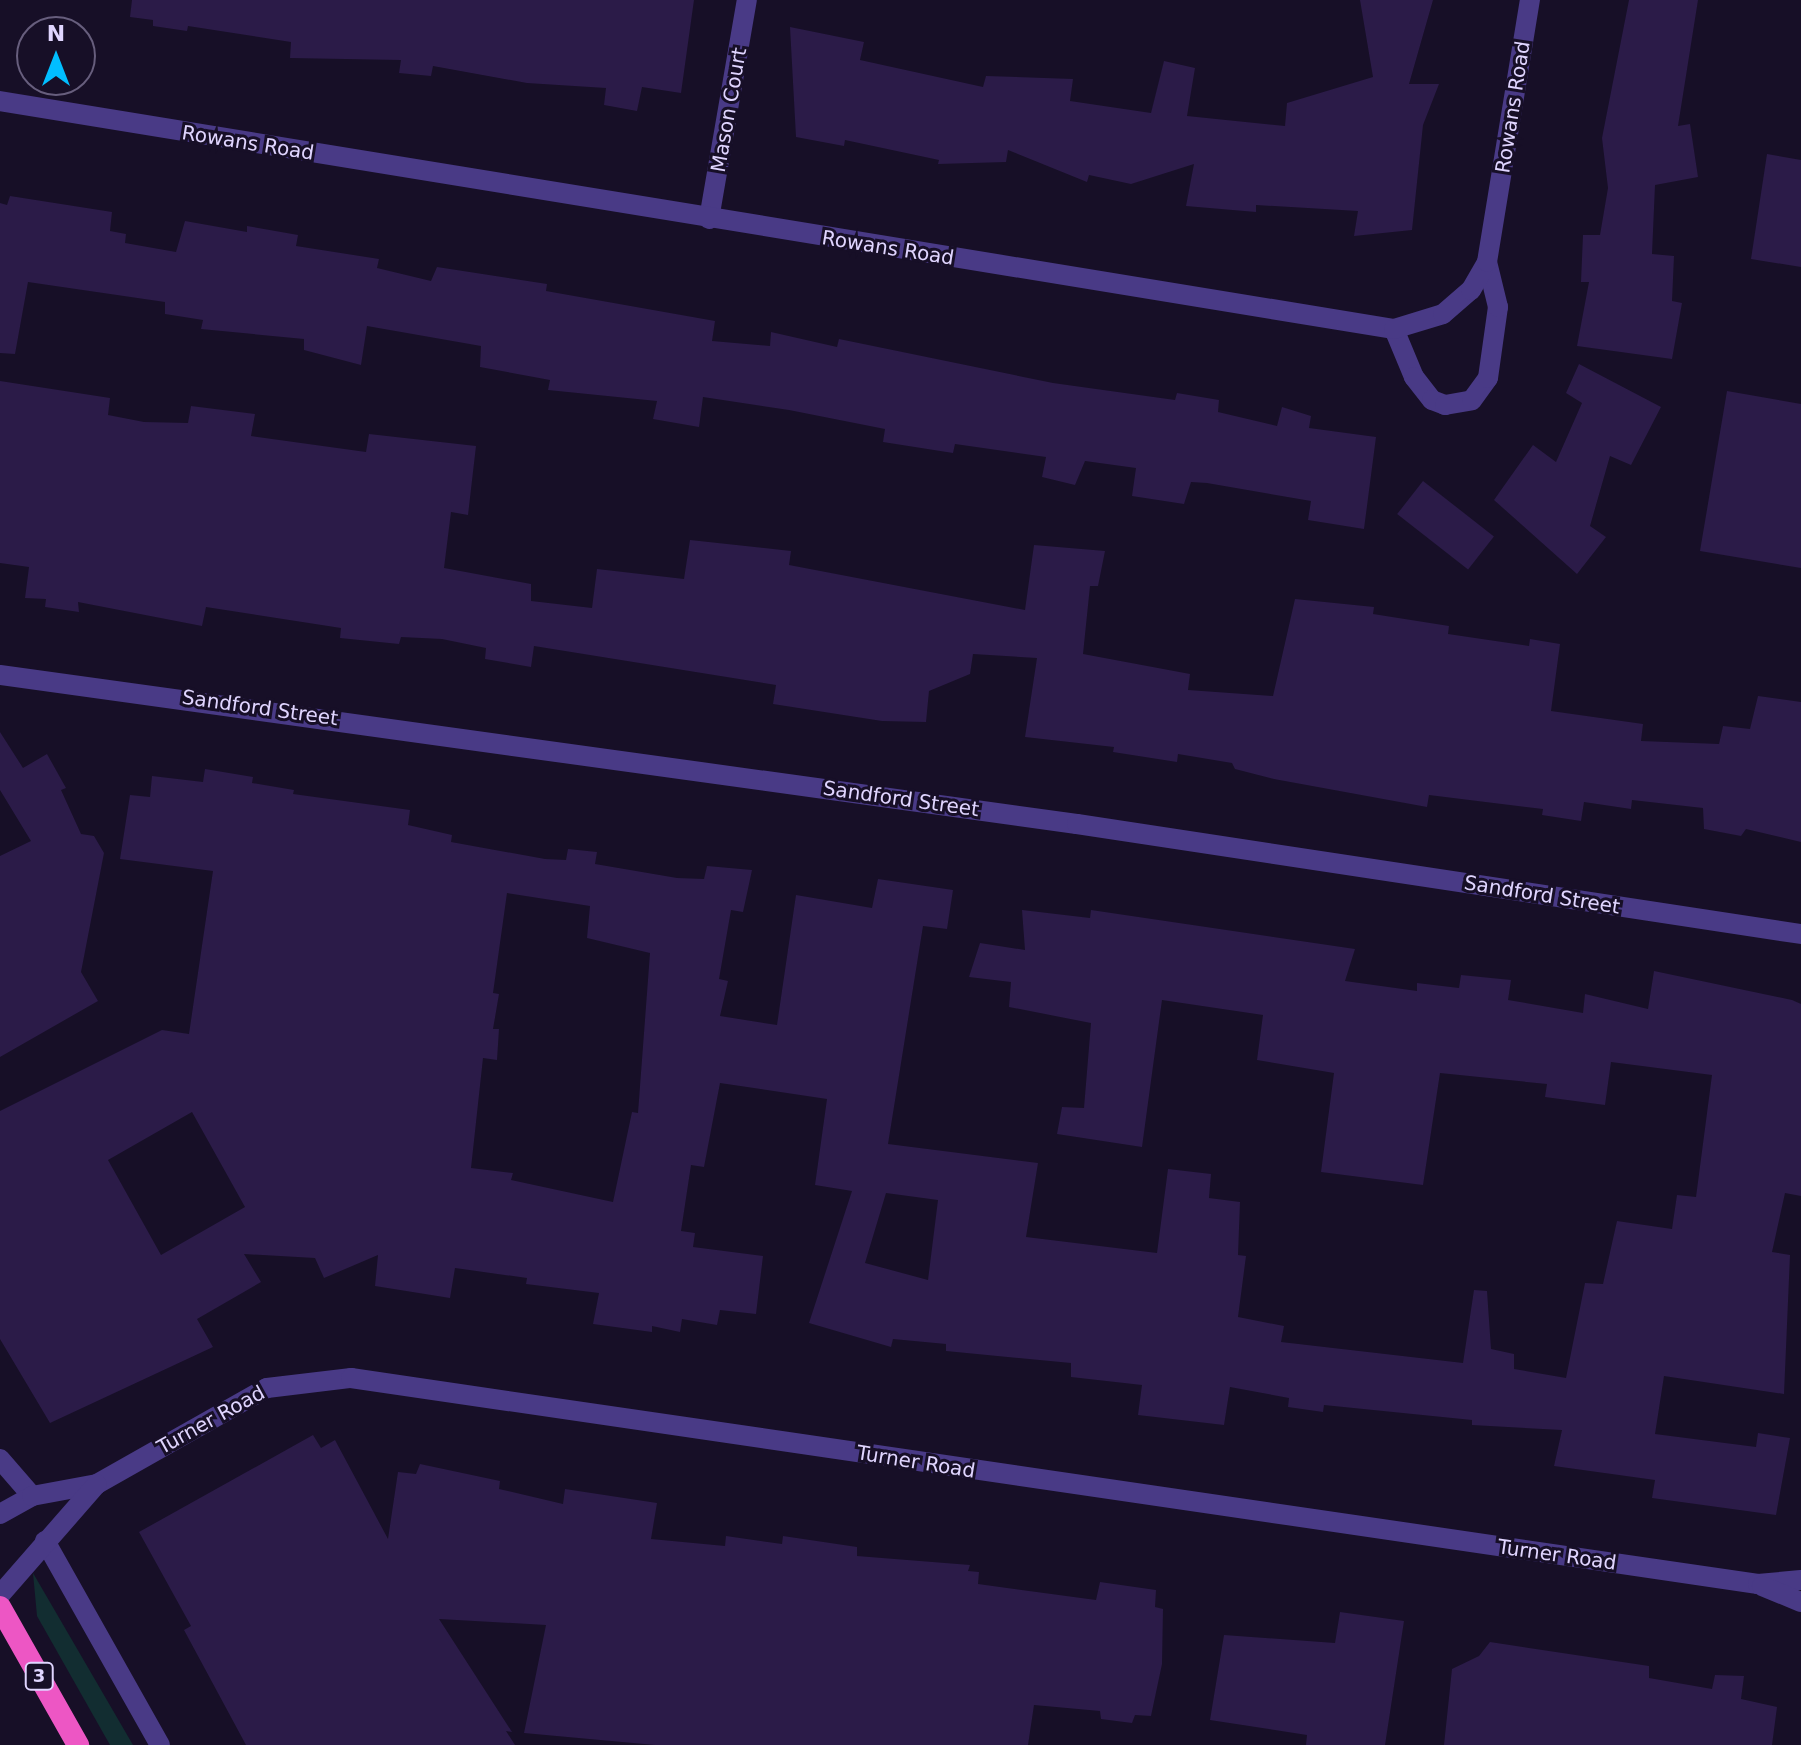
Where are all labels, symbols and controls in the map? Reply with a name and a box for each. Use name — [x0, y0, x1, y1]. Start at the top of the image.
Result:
north arrow — [16, 16, 96, 96]
text: N — [47, 21, 65, 46]
street label: Rowans Road — [1491, 39, 1535, 175]
street label: Mason Court — [706, 46, 752, 174]
street label: Rowans Road — [180, 121, 316, 165]
street label: Rowans Road — [820, 226, 956, 270]
street label: Sandford Street — [180, 685, 340, 731]
street label: Sandford Street — [821, 776, 981, 822]
street label: Sandford Street — [1462, 871, 1622, 919]
street label: Turner Road — [153, 1381, 269, 1459]
street label: Turner Road — [855, 1441, 977, 1483]
street label: Turner Road — [1496, 1535, 1618, 1575]
road number: 3 — [23, 1662, 55, 1690]

